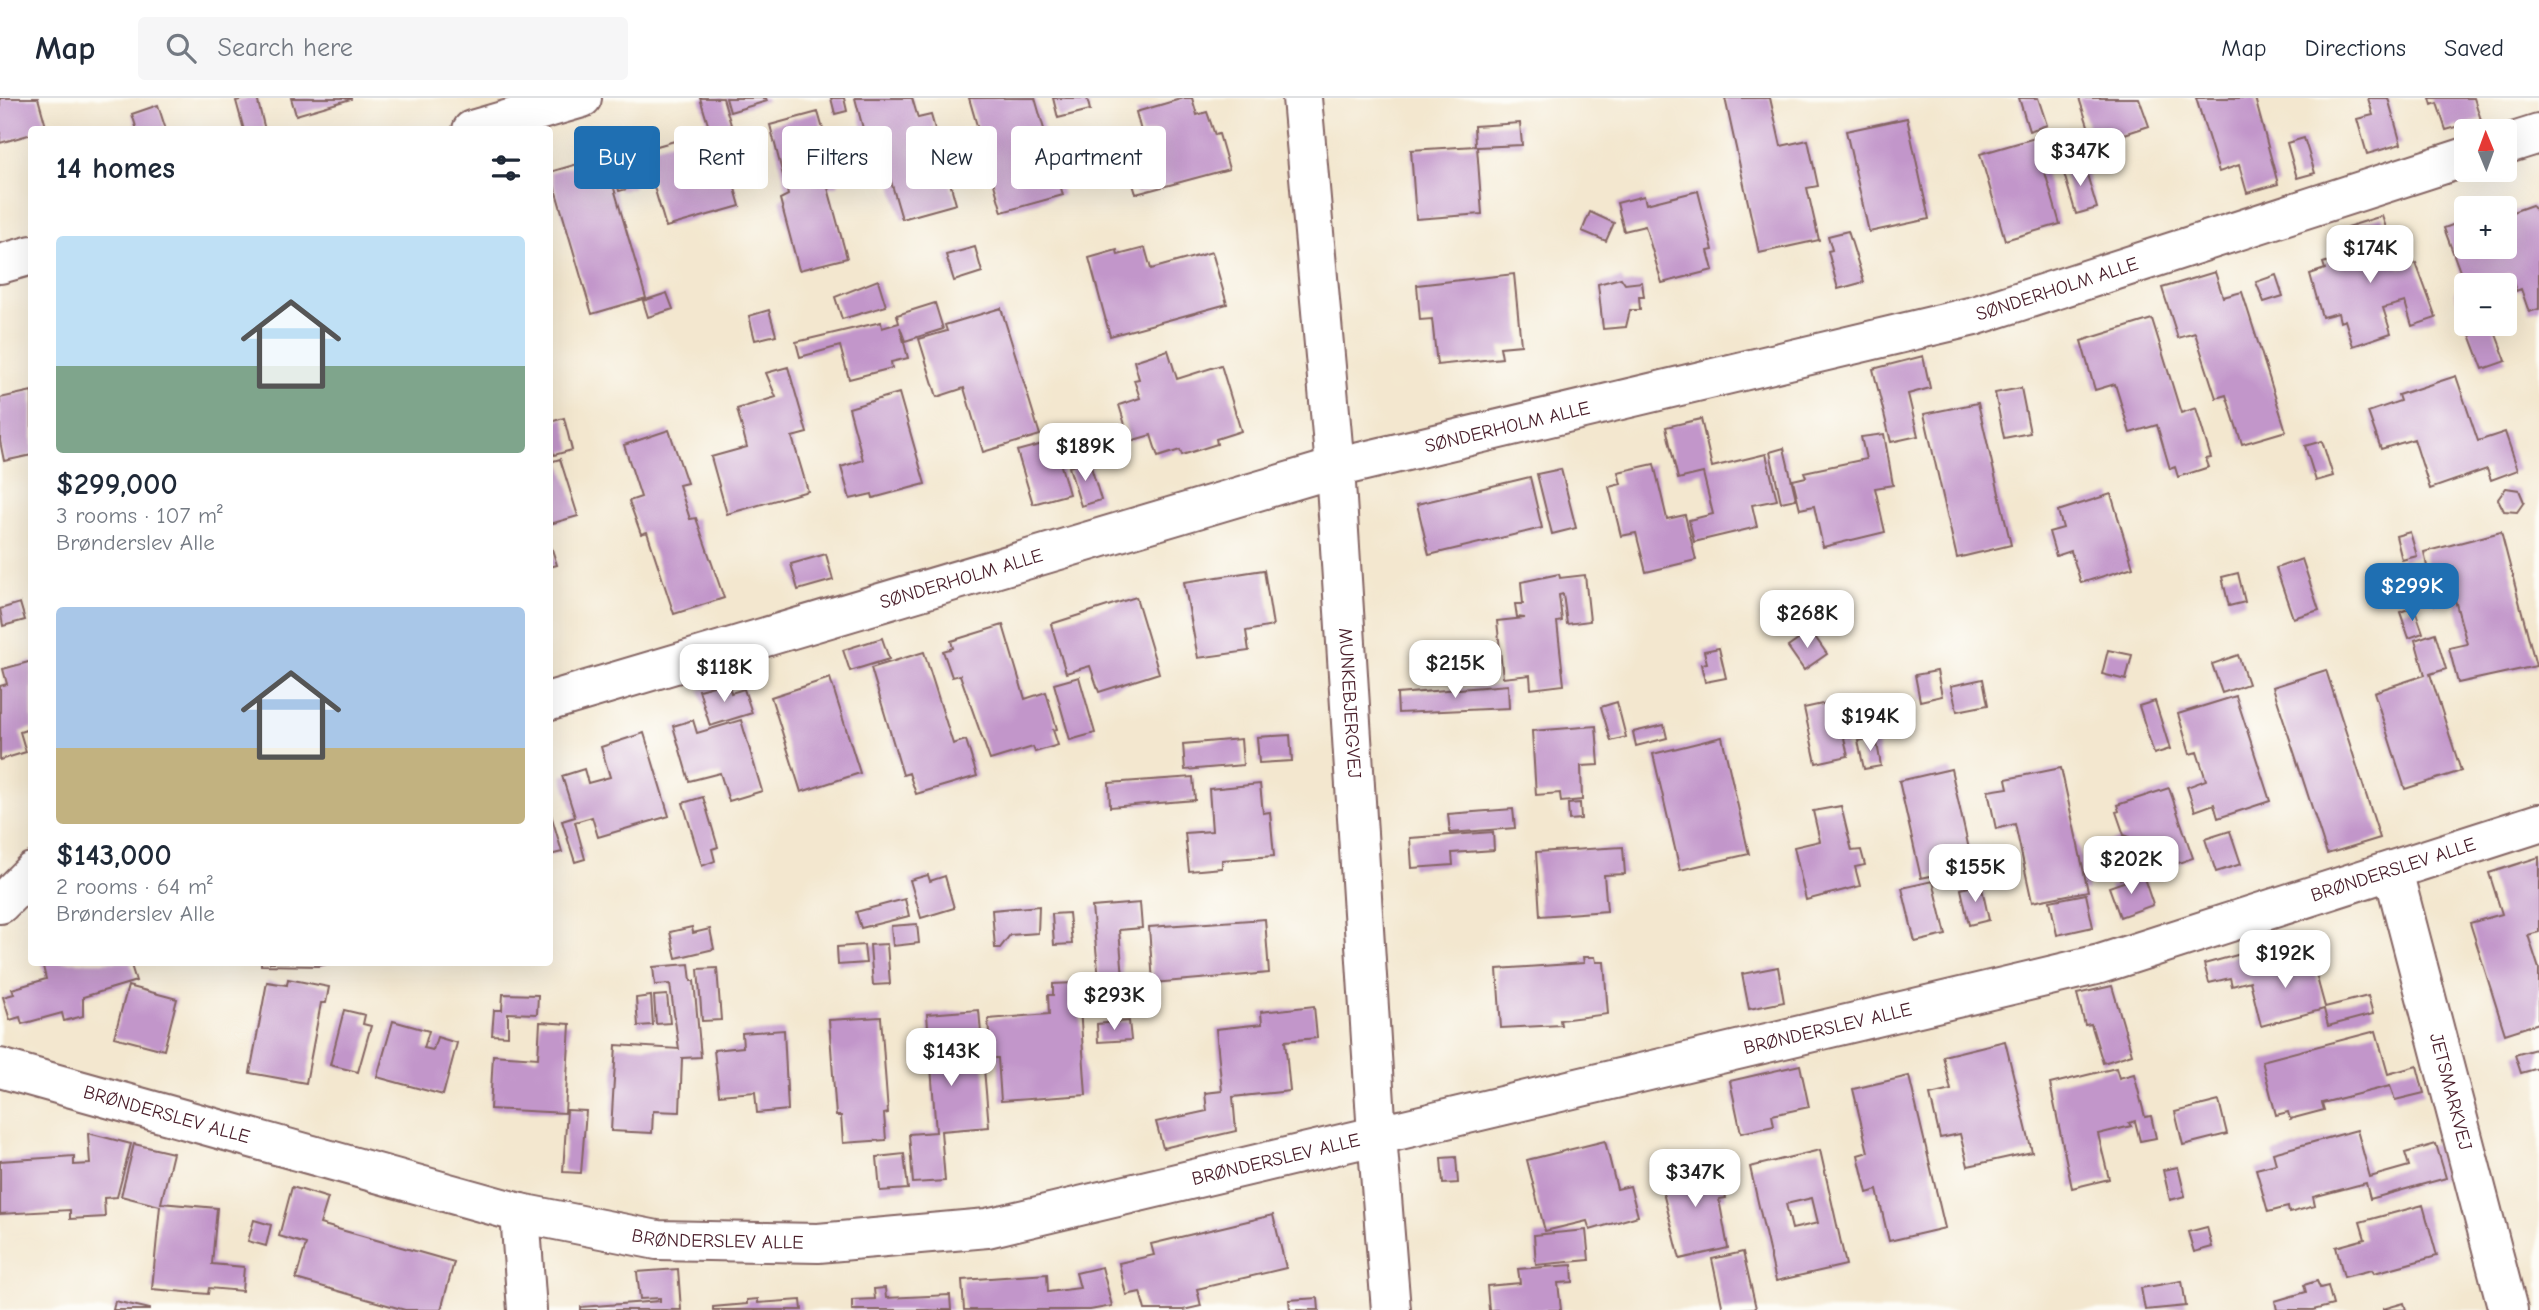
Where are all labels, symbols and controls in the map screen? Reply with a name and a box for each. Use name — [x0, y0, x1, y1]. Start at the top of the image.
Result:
search box — [138, 17, 628, 80]
text: Map — [35, 29, 96, 67]
icon: search — [162, 29, 200, 67]
text: Search here — [218, 33, 353, 63]
text: Map — [2221, 34, 2267, 62]
text: Directions — [2305, 34, 2406, 62]
text: Saved — [2444, 34, 2504, 62]
north arrow — [2454, 119, 2516, 182]
map controls — [2454, 119, 2517, 336]
chip: Buy — [574, 126, 660, 189]
chip: Rent — [674, 126, 768, 189]
chip: Filters — [782, 126, 892, 189]
chip: New — [906, 126, 997, 189]
chip: Apartment — [1011, 126, 1166, 189]
pin: $347K — [2031, 129, 2129, 188]
text: $347K — [2050, 137, 2110, 164]
icon: filters — [487, 149, 525, 187]
text: 14 homes — [56, 151, 175, 186]
button: + — [2454, 196, 2517, 259]
pin: $174K — [2321, 226, 2419, 285]
text: $174K — [2342, 234, 2398, 261]
street label: SØNDERHOLM ALLE — [1973, 253, 2141, 326]
button: − — [2454, 273, 2517, 336]
icon: home — [228, 281, 354, 407]
street label: SØNDERHOLM ALLE — [1423, 397, 1592, 457]
pin: $189K — [1036, 424, 1134, 483]
text: $189K — [1055, 432, 1115, 459]
text: $299,000 — [56, 467, 178, 502]
text: 3 rooms · 107 m² — [56, 502, 223, 529]
text: Brønderslev Alle — [56, 529, 215, 556]
street label: SØNDERHOLM ALLE — [877, 544, 1045, 614]
pin: $299K — [2363, 564, 2461, 623]
text: $299K — [2381, 572, 2443, 599]
pin: $268K — [1758, 590, 1856, 650]
text: $268K — [1776, 599, 1838, 626]
street label: MUNKEBJERGVEJ — [1334, 627, 1366, 779]
pin: $215K — [1406, 640, 1504, 700]
pin: $118K — [675, 644, 773, 704]
text: $215K — [1425, 649, 1485, 676]
icon: home — [228, 652, 354, 778]
text: $118K — [696, 653, 752, 680]
pin: $194K — [1821, 694, 1919, 753]
text: $194K — [1841, 702, 1899, 729]
street label: BRØNDERSLEV ALLE — [2308, 833, 2478, 907]
pin: $202K — [2082, 836, 2180, 896]
text: $143,000 — [56, 838, 172, 873]
pin: $155K — [1926, 844, 2024, 904]
text: $202K — [2100, 845, 2162, 872]
text: $155K — [1945, 853, 2005, 880]
text: 2 rooms · 64 m² — [56, 873, 213, 900]
text: Brønderslev Alle — [56, 900, 215, 927]
pin: $192K — [2236, 930, 2334, 990]
text: $192K — [2255, 939, 2315, 966]
pin: $293K — [1065, 972, 1163, 1032]
text: $293K — [1083, 981, 1145, 1008]
street label: BRØNDERSLEV ALLE — [1741, 998, 1914, 1059]
pin: $143K — [902, 1028, 1000, 1088]
street label: JETSMARKVEJ — [2425, 1031, 2477, 1153]
text: $143K — [922, 1037, 980, 1064]
street label: BRØNDERSLEV ALLE — [81, 1081, 252, 1148]
street label: BRØNDERSLEV ALLE — [1190, 1129, 1362, 1190]
pin: $347K — [1646, 1150, 1744, 1209]
text: $347K — [1665, 1158, 1725, 1185]
street label: BRØNDERSLEV ALLE — [630, 1224, 804, 1254]

